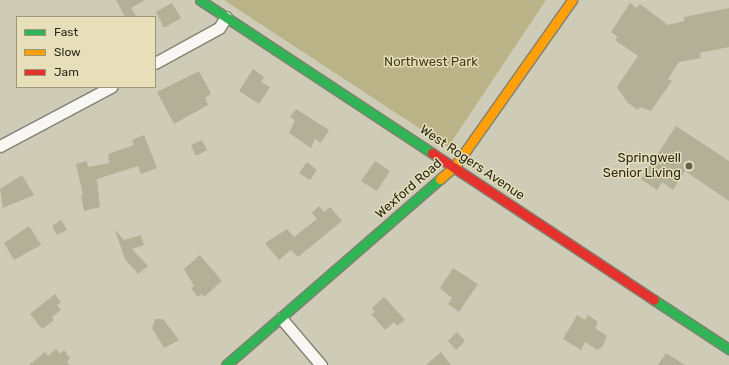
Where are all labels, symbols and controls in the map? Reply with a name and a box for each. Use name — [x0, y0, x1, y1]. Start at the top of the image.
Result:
legend — [16, 16, 156, 88]
text: Fast — [54, 25, 78, 39]
text: Slow — [54, 45, 81, 59]
park label: Northwest Park — [384, 54, 478, 70]
text: Jam — [54, 65, 79, 79]
street label: West Rogers Avenue — [416, 122, 528, 204]
place label: Springwell Senior Living — [603, 151, 681, 182]
street label: Wexford Road — [373, 156, 445, 222]
marker: Springwell Senior Living — [684, 161, 694, 171]

